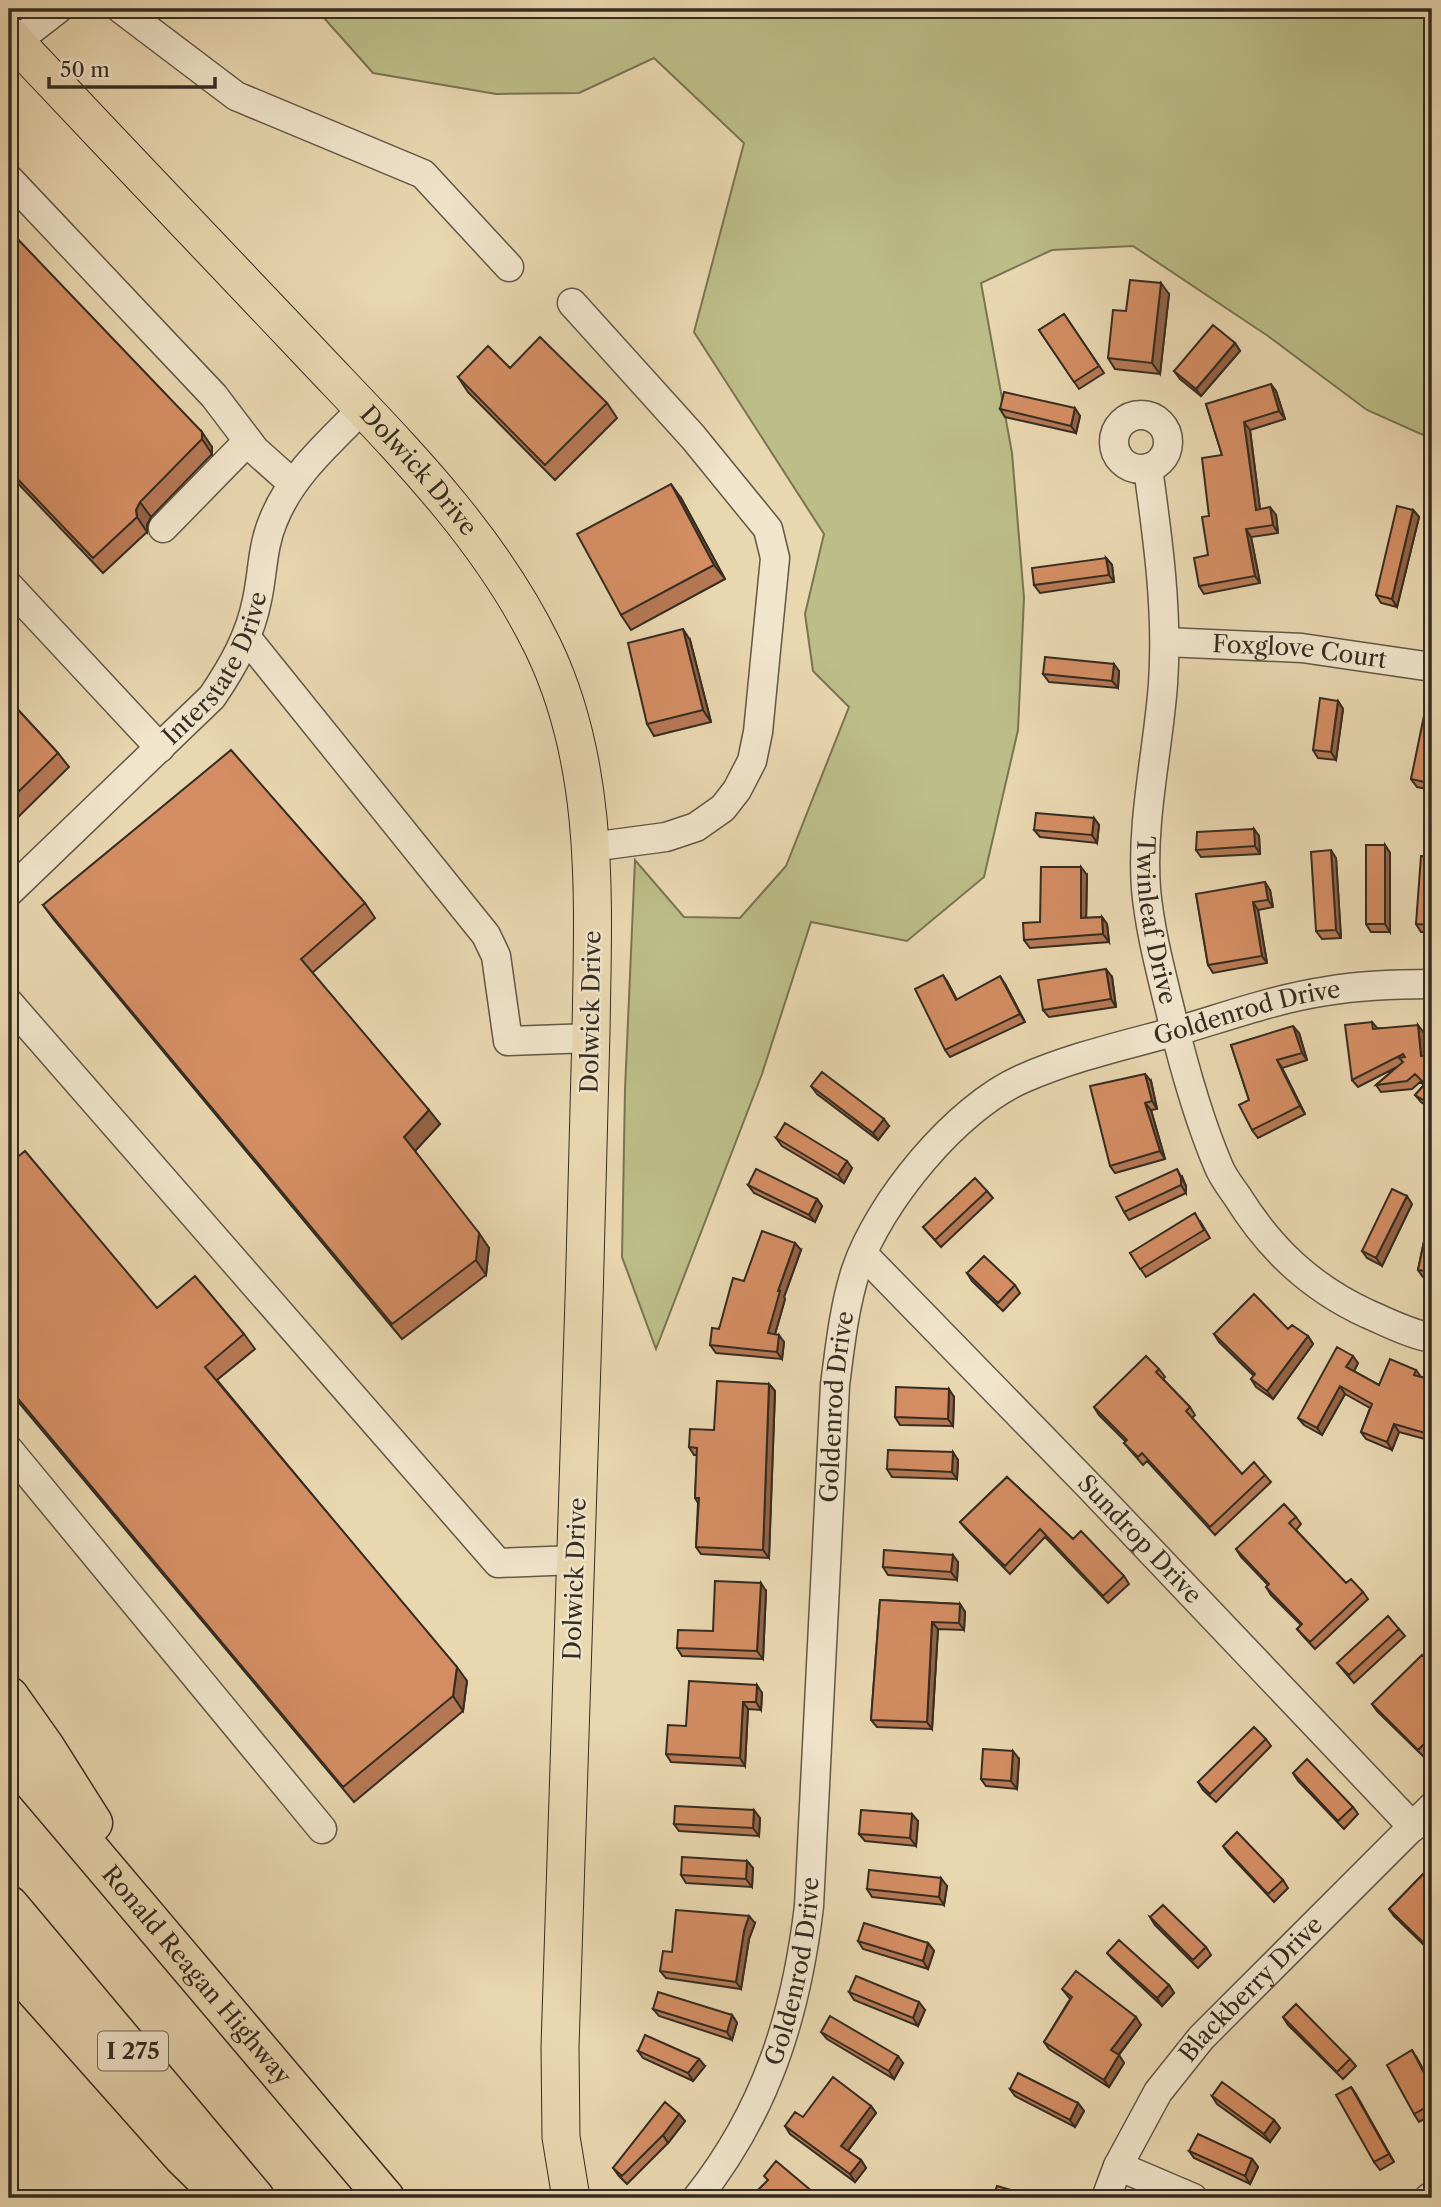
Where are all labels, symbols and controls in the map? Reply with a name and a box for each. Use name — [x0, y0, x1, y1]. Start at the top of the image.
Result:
scale bar — [49, 46, 215, 90]
text: 50 m — [60, 57, 110, 82]
street label: Dolwick Drive — [354, 399, 483, 541]
street label: Interstate Drive — [156, 589, 272, 750]
street label: Foxglove Court — [1212, 629, 1389, 674]
street label: Twinleaf Drive — [1131, 836, 1183, 1007]
street label: Dolwick Drive — [575, 930, 606, 1094]
street label: Goldenrod Drive — [1150, 974, 1342, 1051]
street label: Goldenrod Drive — [814, 1309, 859, 1503]
street label: Sundrop Drive — [1072, 1468, 1208, 1609]
street label: Dolwick Drive — [557, 1497, 592, 1661]
street label: Ronald Reagan Highway — [96, 1860, 298, 2091]
street label: Goldenrod Drive — [758, 1876, 824, 2069]
street label: Blackberry Drive — [1173, 1910, 1328, 2068]
road number: I 275 — [98, 2032, 168, 2070]

